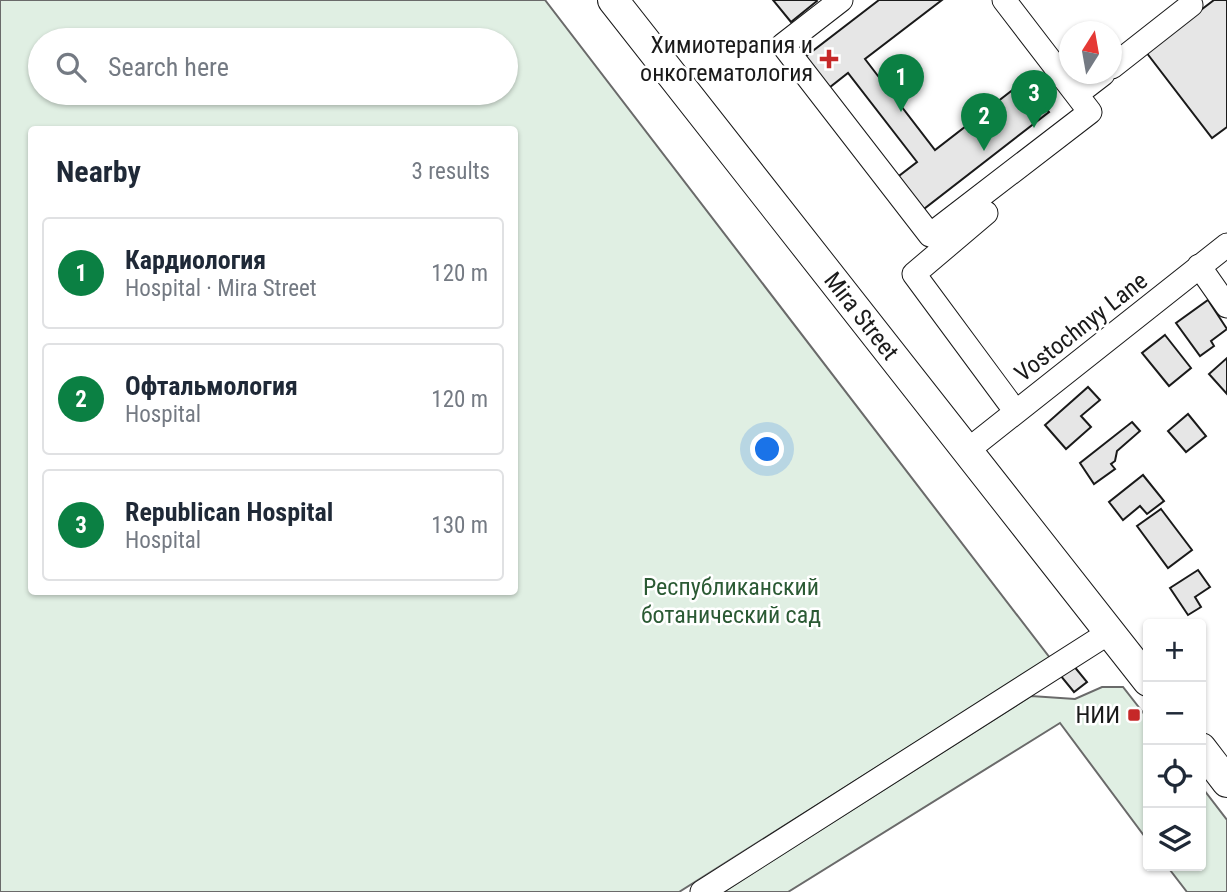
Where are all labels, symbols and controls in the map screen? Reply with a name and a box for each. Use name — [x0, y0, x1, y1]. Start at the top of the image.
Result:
north arrow — [1059, 21, 1122, 84]
search box — [28, 28, 518, 105]
place label: Химиотерапия и онкогематология — [640, 31, 813, 87]
icon: search — [52, 48, 90, 86]
marker: Химиотерапия и онкогематология — [819, 49, 839, 69]
text: Search here — [108, 52, 229, 82]
pin: 1 — [878, 54, 924, 112]
pin: 3 — [1011, 70, 1057, 128]
pin: 2 — [961, 93, 1007, 151]
text: Nearby — [56, 154, 141, 189]
text: 3 results — [412, 158, 490, 185]
text: Кардиология — [125, 245, 266, 275]
text: 1 — [75, 260, 87, 287]
text: 120 m — [431, 260, 488, 287]
street label: Mira Street — [818, 267, 904, 366]
street label: Vostochnyy Lane — [1009, 267, 1153, 387]
text: Hospital · Mira Street — [125, 275, 317, 302]
text: Офтальмология — [125, 371, 298, 401]
text: 2 — [75, 386, 87, 413]
text: 120 m — [431, 386, 488, 413]
text: Hospital — [125, 401, 201, 428]
your location — [750, 432, 784, 466]
text: Republican Hospital — [125, 497, 333, 527]
text: 3 — [75, 512, 87, 539]
text: 130 m — [431, 512, 488, 539]
text: Hospital — [125, 527, 201, 554]
park label: Республиканский ботанический сад — [641, 573, 821, 629]
map controls — [1143, 619, 1206, 871]
button: + — [1143, 619, 1206, 682]
button: − — [1143, 682, 1206, 745]
place label: НИИ — [1075, 701, 1120, 729]
marker: НИИ — [1126, 707, 1142, 723]
button: locate — [1143, 745, 1206, 808]
button: layers — [1143, 808, 1206, 871]

